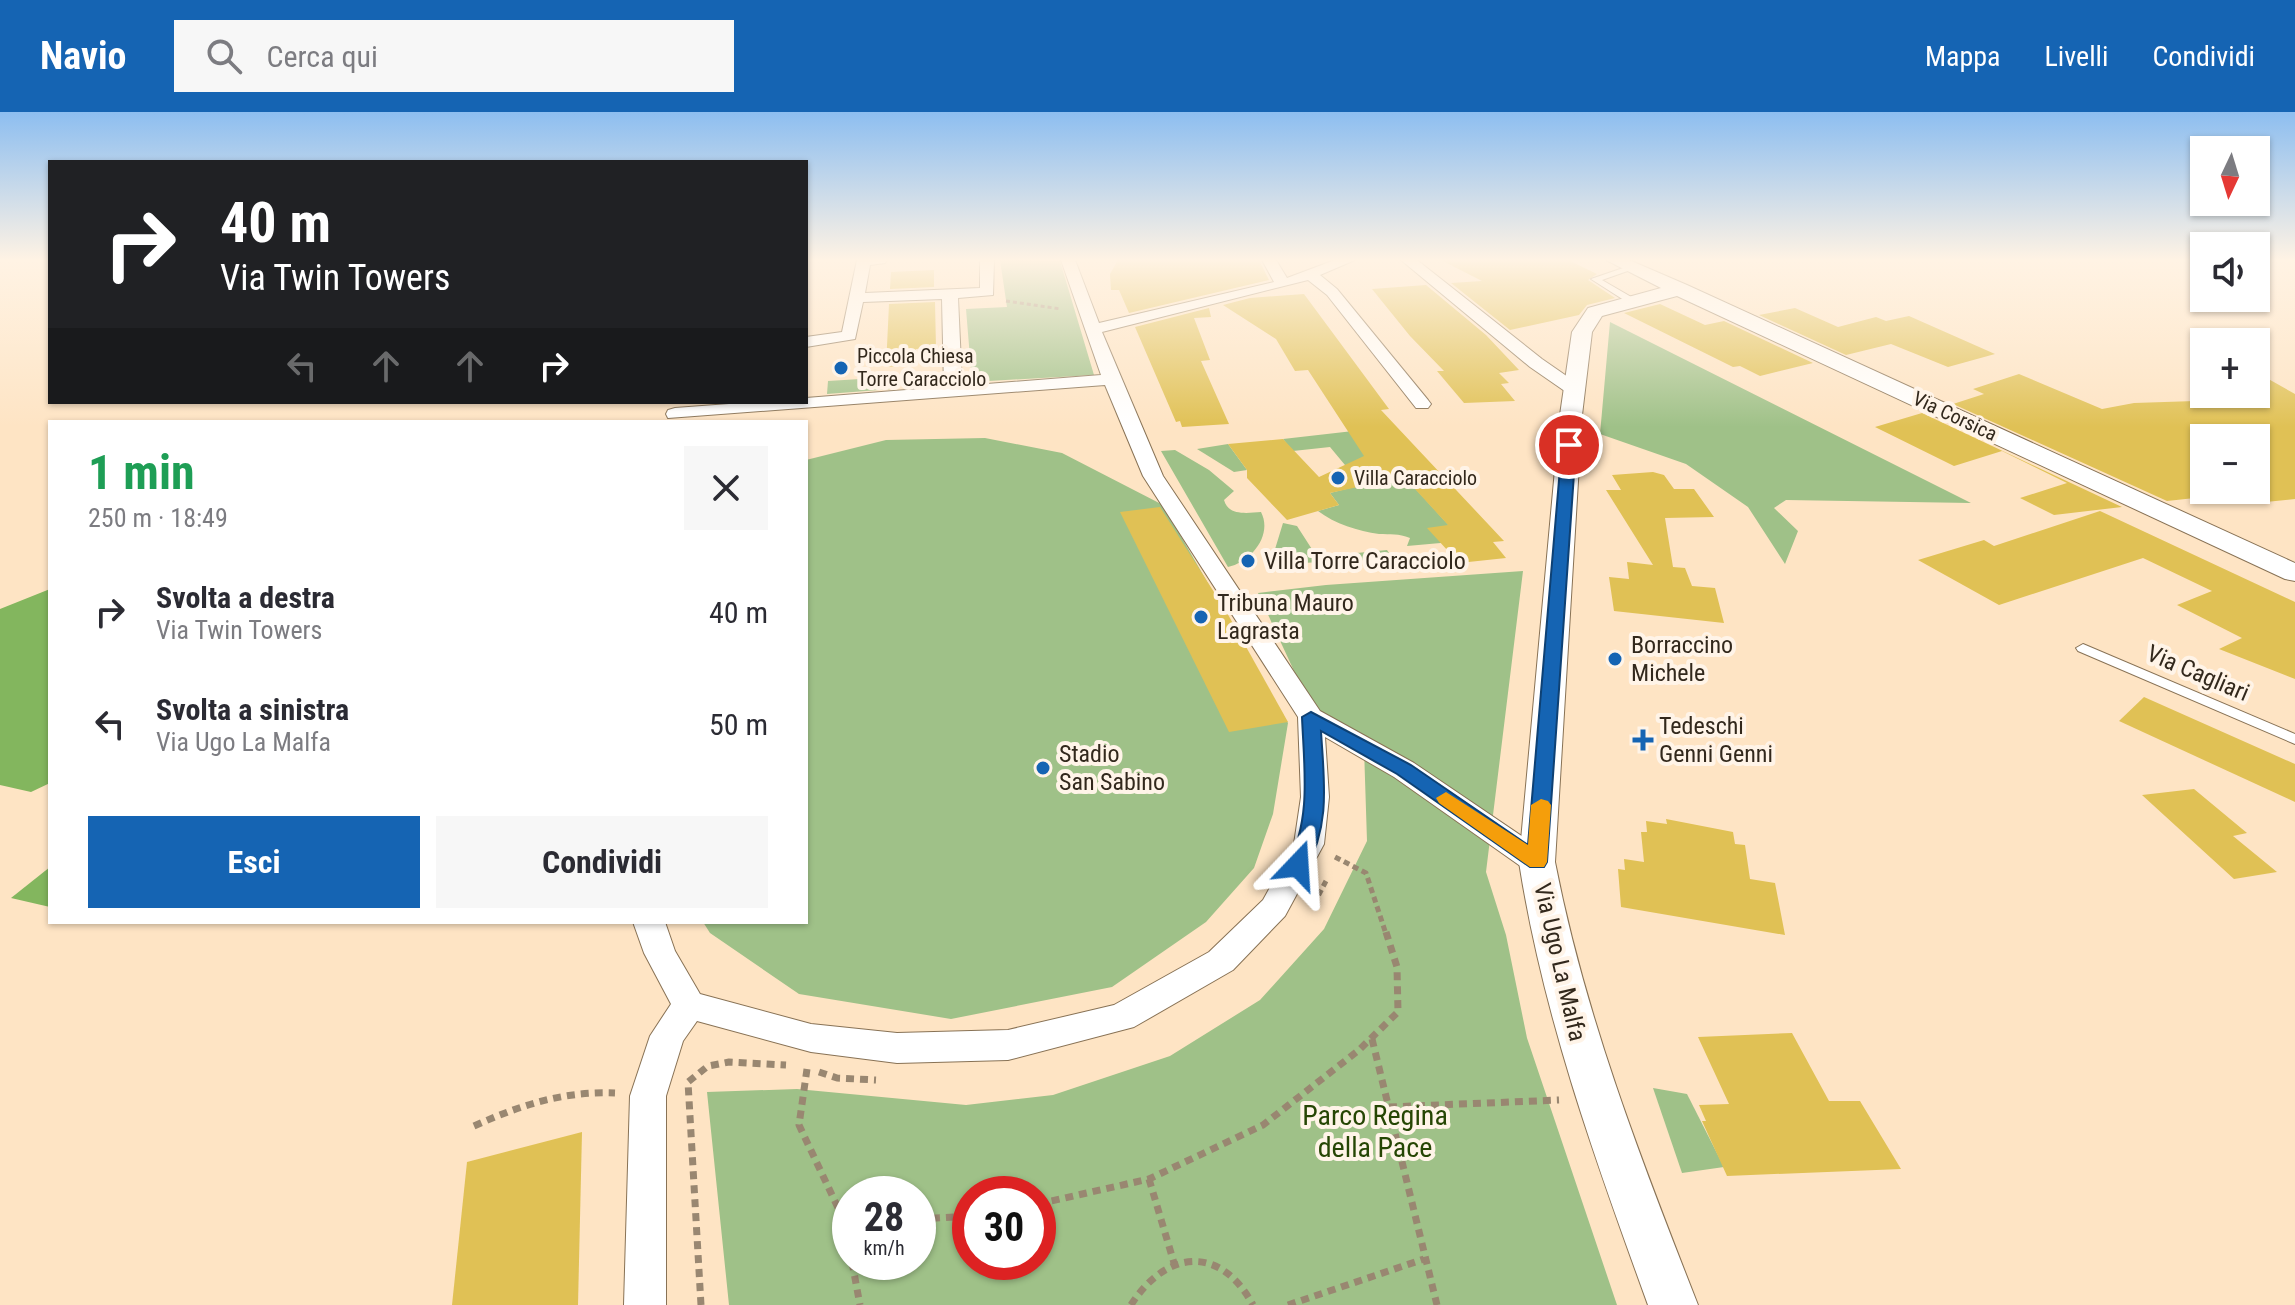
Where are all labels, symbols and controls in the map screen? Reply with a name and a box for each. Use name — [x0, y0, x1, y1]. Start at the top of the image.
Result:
search box — [174, 20, 734, 92]
text: Navio — [40, 34, 126, 78]
icon: search — [202, 34, 246, 78]
text: Cerca qui — [266, 39, 378, 74]
text: Mappa — [1925, 40, 2001, 73]
text: Livelli — [2045, 40, 2108, 73]
text: Condividi — [2152, 40, 2255, 73]
north arrow — [2190, 136, 2270, 216]
map controls — [2190, 136, 2270, 504]
text: 40 m — [220, 190, 331, 256]
icon: right — [88, 192, 192, 296]
button: sound — [2190, 232, 2270, 312]
text: Via Twin Towers — [220, 257, 450, 299]
button: + — [2190, 328, 2270, 408]
icon: left — [280, 344, 324, 388]
icon: ahead — [364, 344, 408, 388]
icon: ahead — [448, 344, 492, 388]
icon: right — [532, 344, 576, 388]
place label: Piccola Chiesa Torre Caracciolo — [857, 344, 986, 391]
marker: Piccola Chiesa Torre Caracciolo — [832, 359, 850, 377]
street label: Via Corsica — [1909, 386, 2001, 446]
pin — [1535, 411, 1603, 479]
icon: arrive — [1547, 423, 1591, 467]
button: − — [2190, 424, 2270, 504]
text: 1 min — [88, 444, 195, 501]
button: close — [684, 446, 768, 530]
place label: Villa Caracciolo — [1354, 466, 1477, 490]
marker: Villa Caracciolo — [1329, 469, 1347, 487]
text: 250 m · 18:49 — [88, 503, 228, 533]
place label: Villa Torre Caracciolo — [1264, 547, 1466, 575]
marker: Villa Torre Caracciolo — [1239, 552, 1257, 570]
text: Svolta a destra — [156, 580, 335, 615]
place label: Tribuna Mauro Lagrasta — [1217, 589, 1354, 645]
icon: right — [88, 590, 132, 634]
text: 40 m — [709, 595, 768, 630]
marker: Tribuna Mauro Lagrasta — [1192, 608, 1210, 626]
text: Via Twin Towers — [156, 615, 322, 645]
place label: Borraccino Michele — [1631, 631, 1733, 687]
street label: Via Cagliari — [2143, 639, 2253, 707]
marker: Borraccino Michele — [1606, 650, 1624, 668]
text: Svolta a sinistra — [156, 692, 349, 727]
icon: left — [88, 702, 132, 746]
text: 50 m — [709, 707, 768, 742]
place label: Tedeschi Genni Genni — [1659, 712, 1773, 768]
text: Via Ugo La Malfa — [156, 727, 331, 757]
marker: Tedeschi Genni Genni — [1634, 731, 1652, 749]
place label: Stadio San Sabino — [1059, 740, 1165, 796]
marker: Stadio San Sabino — [1034, 759, 1052, 777]
button: Esci — [88, 816, 420, 908]
button: Condividi — [436, 816, 768, 908]
position arrow — [1256, 823, 1340, 907]
street label: Via Ugo La Malfa — [1528, 880, 1592, 1044]
park label: Parco Regina della Pace — [1302, 1099, 1448, 1164]
speed limit sign: 30 — [952, 1176, 1056, 1280]
text: 28 — [864, 1194, 904, 1241]
text: km/h — [863, 1236, 905, 1260]

